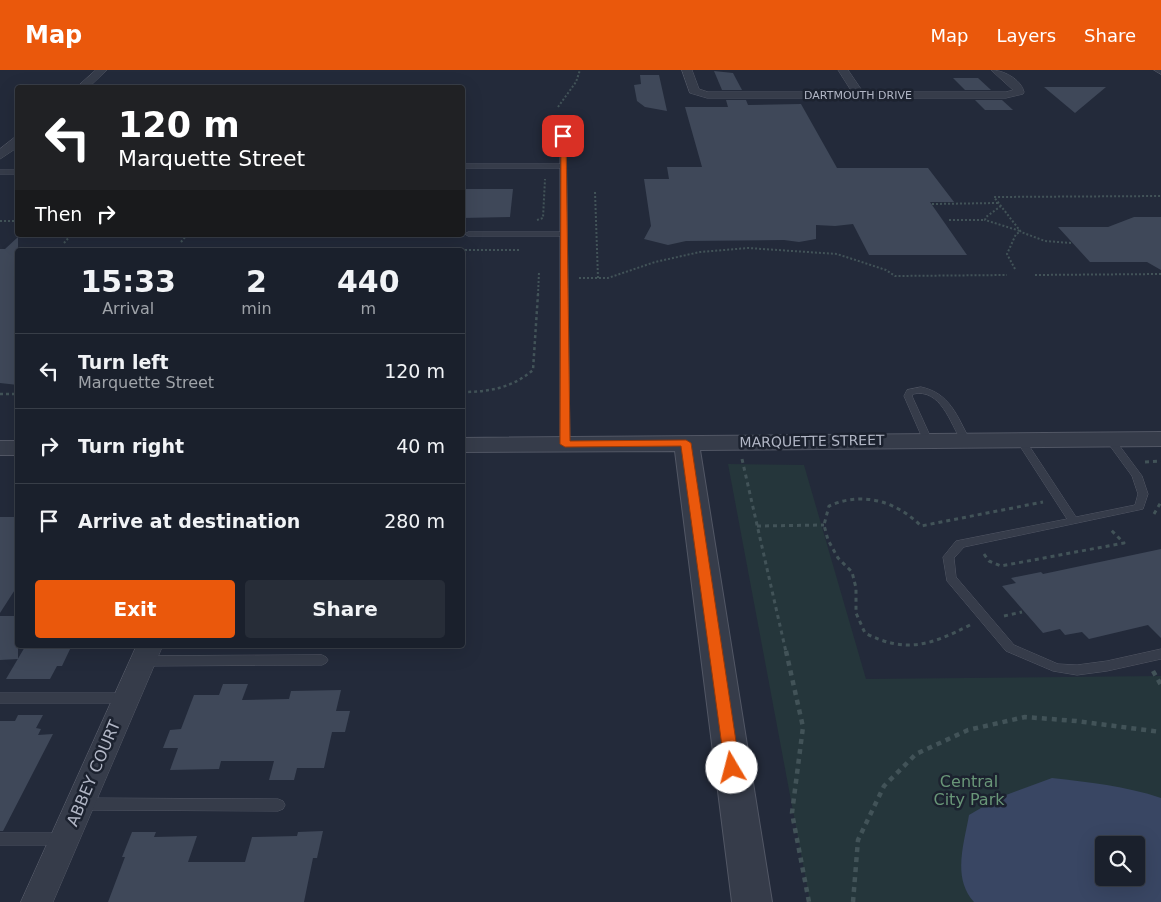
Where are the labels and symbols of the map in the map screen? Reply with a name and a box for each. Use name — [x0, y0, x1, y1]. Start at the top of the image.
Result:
street label: DARTMOUTH DRIVE — [804, 89, 912, 102]
pin — [542, 115, 584, 157]
street label: MARQUETTE STREET — [739, 432, 885, 450]
street label: ABBEY COURT — [63, 717, 124, 829]
position arrow — [705, 741, 757, 793]
park label: Central City Park — [933, 772, 1005, 809]

